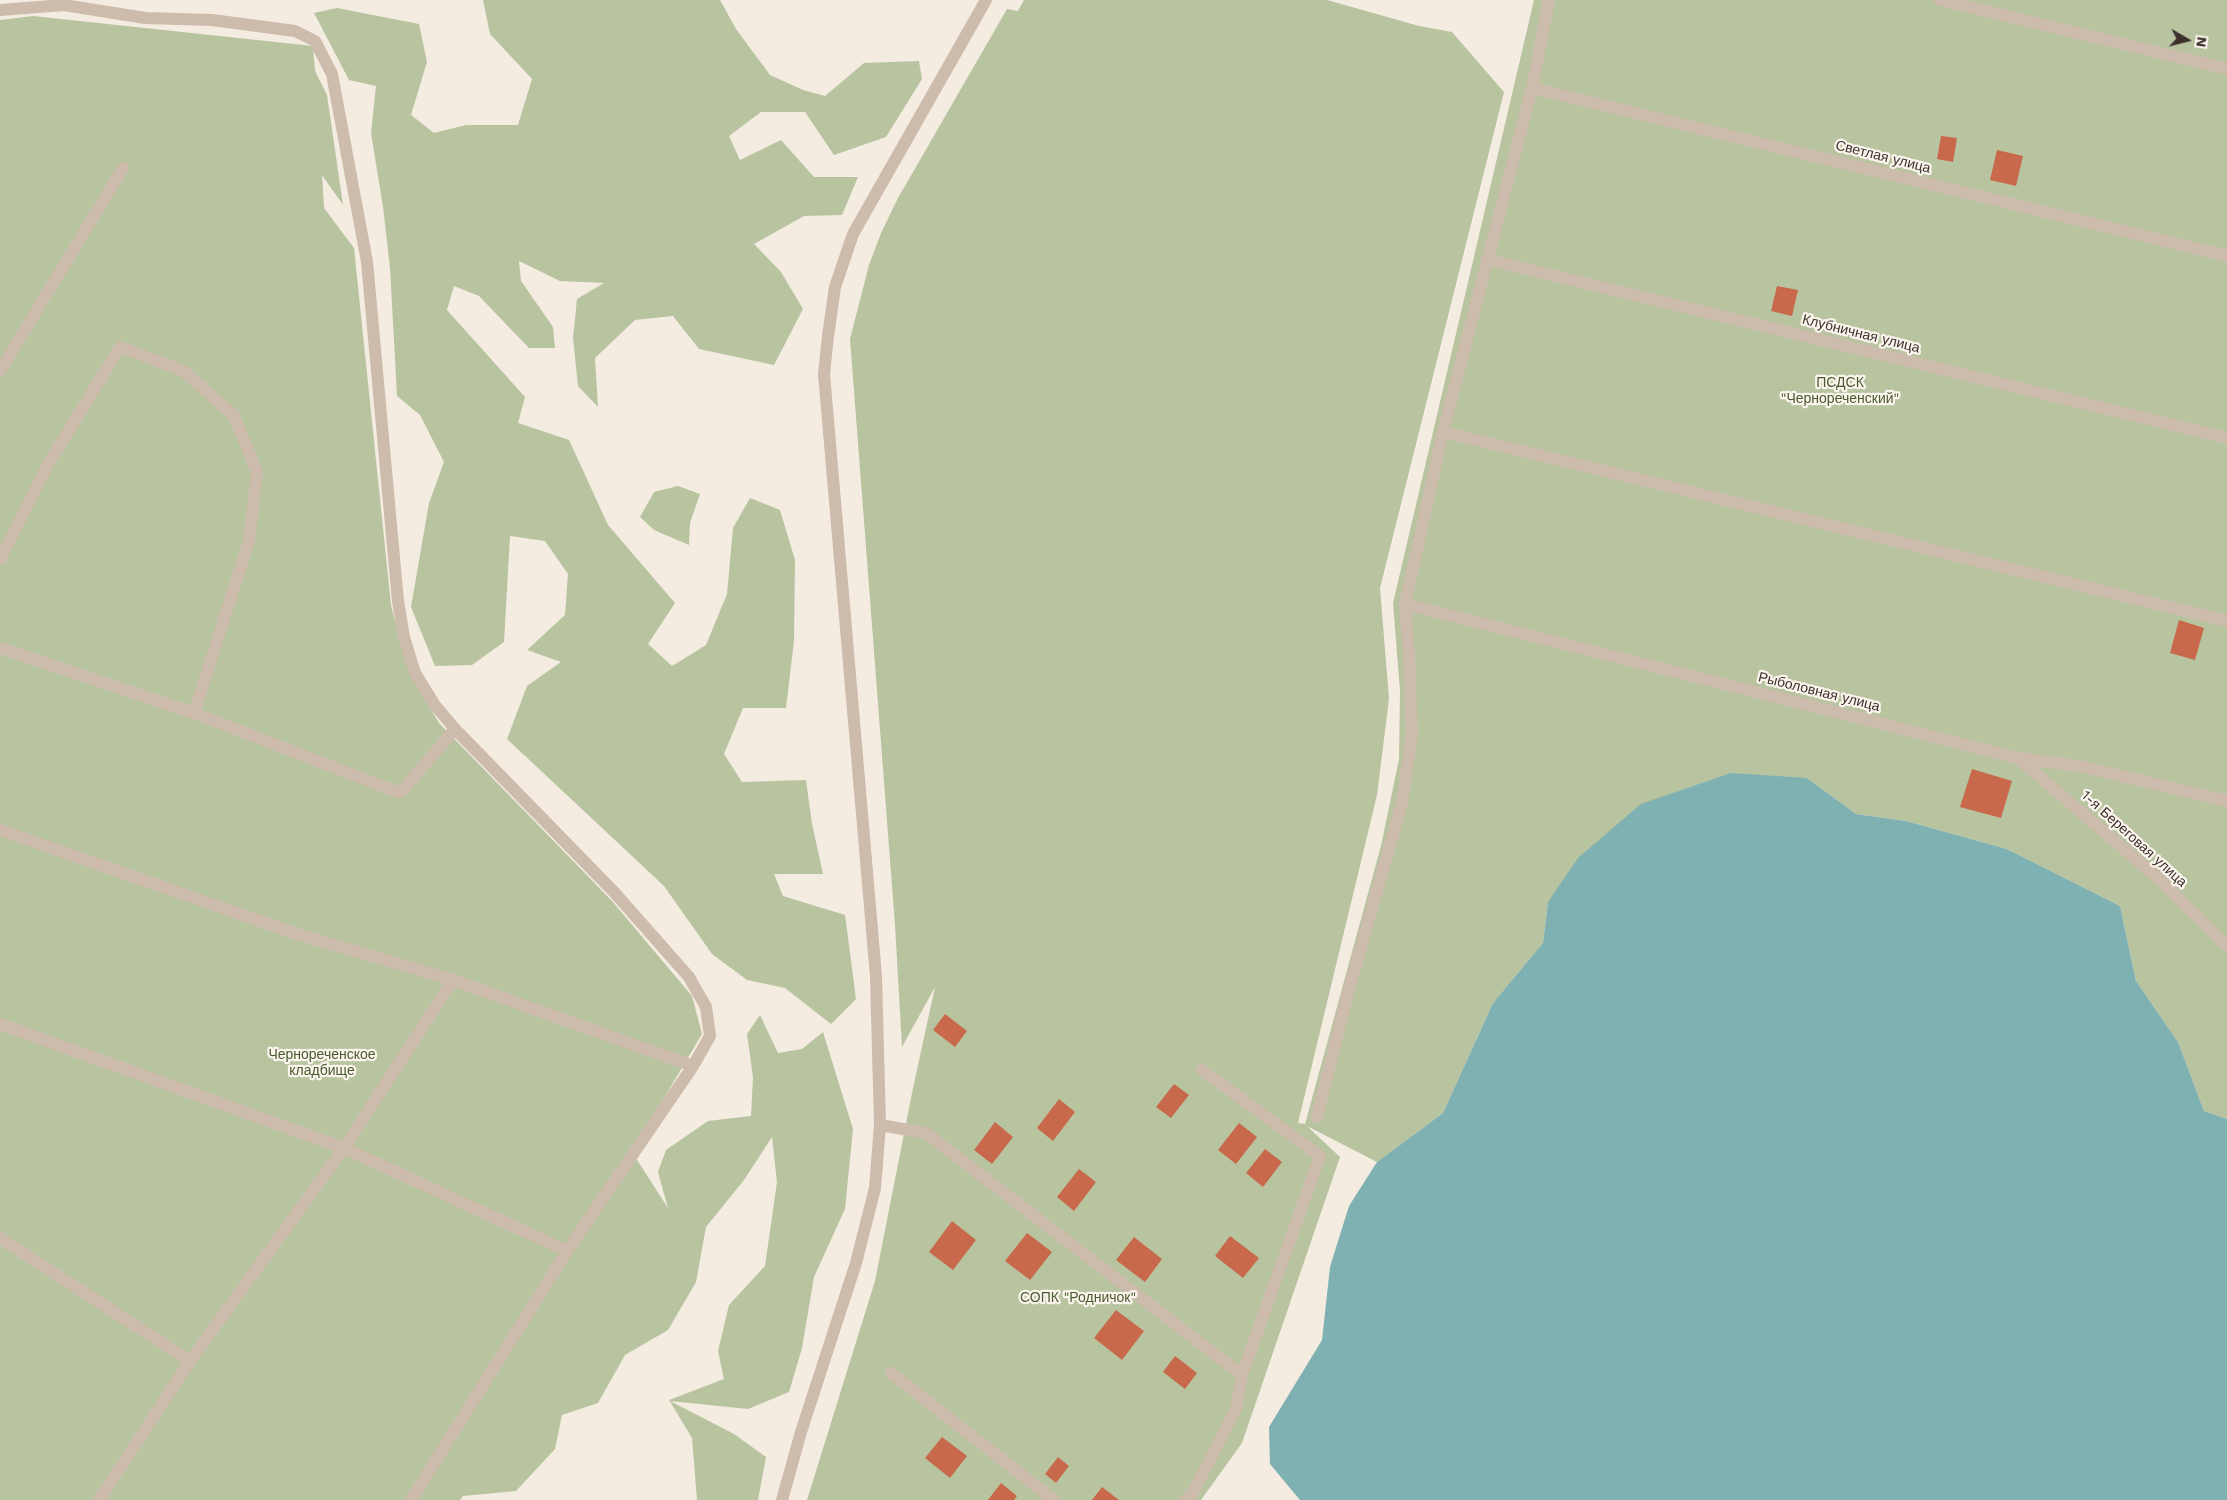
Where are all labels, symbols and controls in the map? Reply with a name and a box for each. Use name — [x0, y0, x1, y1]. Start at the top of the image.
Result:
north arrow — [2162, 15, 2212, 65]
text: N — [2193, 36, 2210, 48]
street label: Светлая улица — [1834, 137, 1932, 177]
street label: Клубничная улица — [1800, 311, 1922, 357]
park label: ПСДСК "Чернореченский" — [1781, 375, 1899, 408]
street label: Рыболовная улица — [1756, 669, 1882, 715]
street label: 1-я Береговая улица — [2078, 787, 2190, 891]
park label: Чернореченское кладбище — [268, 1047, 376, 1080]
park label: СОПК "Родничок" — [1020, 1290, 1136, 1306]

